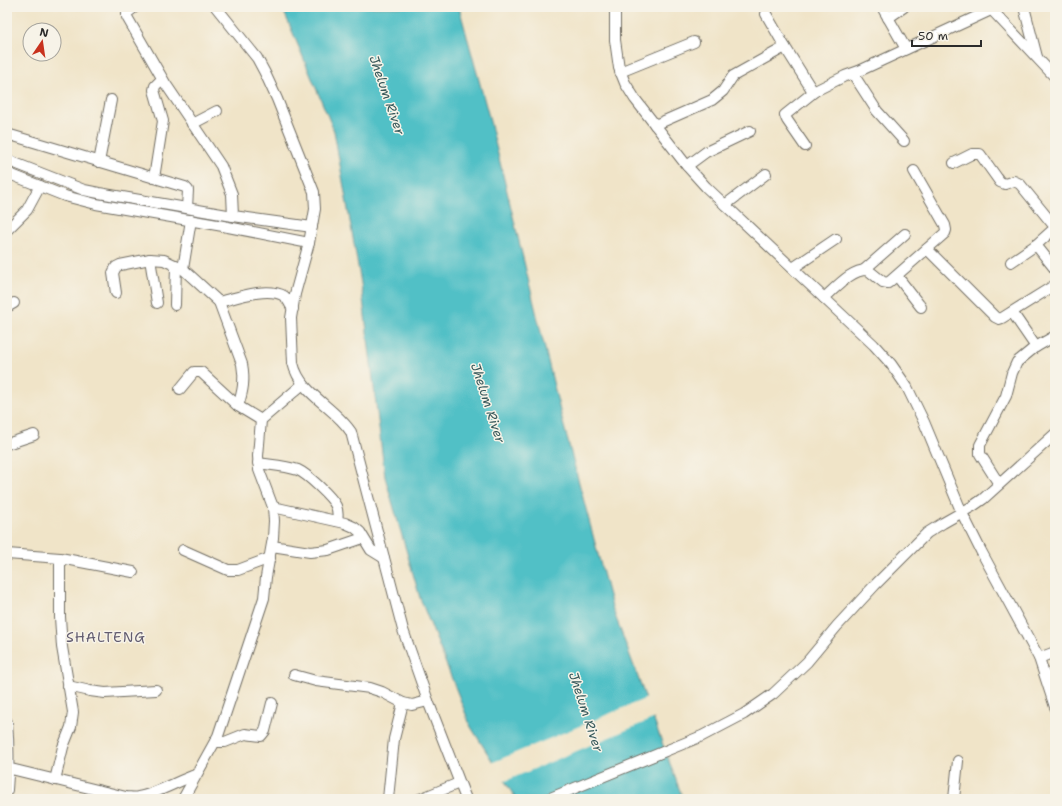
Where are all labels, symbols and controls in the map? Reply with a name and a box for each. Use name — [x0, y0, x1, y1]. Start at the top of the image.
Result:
north arrow — [22, 22, 62, 62]
scale bar — [912, 22, 981, 48]
text: N — [38, 24, 50, 41]
text: 50 m — [918, 28, 948, 44]
water label: Jhelum River — [365, 53, 409, 138]
water label: Jhelum River — [467, 361, 509, 446]
district label: SHALTENG — [66, 628, 146, 646]
water label: Jhelum River — [565, 670, 607, 755]

